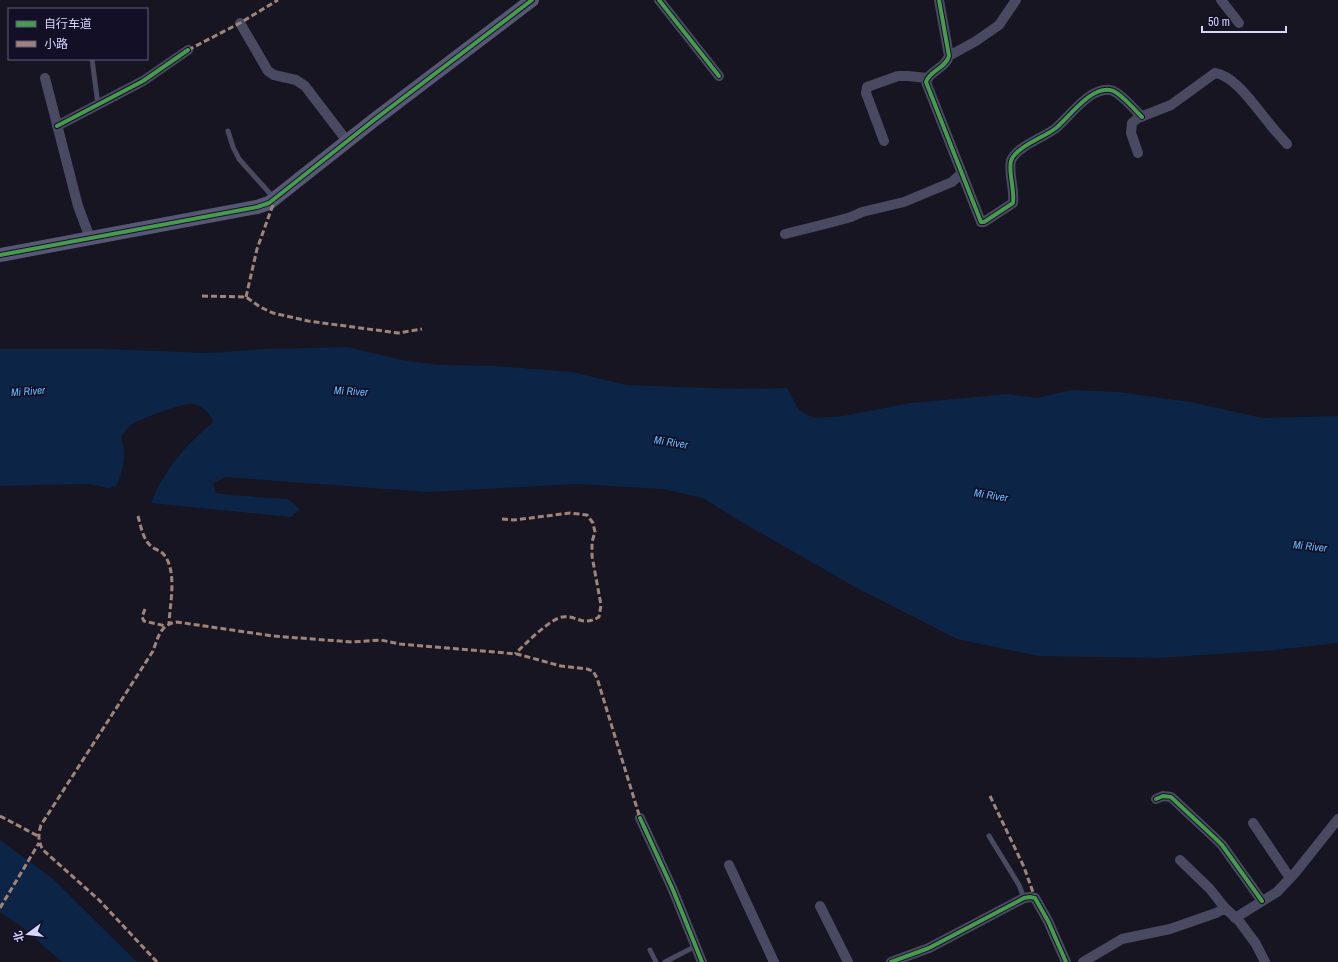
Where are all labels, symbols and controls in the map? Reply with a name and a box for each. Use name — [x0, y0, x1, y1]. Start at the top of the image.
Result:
legend — [8, 8, 148, 60]
scale bar — [1202, 8, 1286, 34]
text: 50 m — [1208, 14, 1230, 30]
text: 自行车道 — [44, 16, 92, 32]
text: 小路 — [44, 36, 68, 52]
water label: Mi River — [11, 383, 46, 399]
water label: Mi River — [334, 383, 369, 399]
water label: Mi River — [653, 432, 690, 452]
water label: Mi River — [973, 485, 1010, 505]
water label: Mi River — [1292, 537, 1329, 555]
north arrow — [8, 914, 48, 954]
text: 北 — [10, 929, 27, 944]

